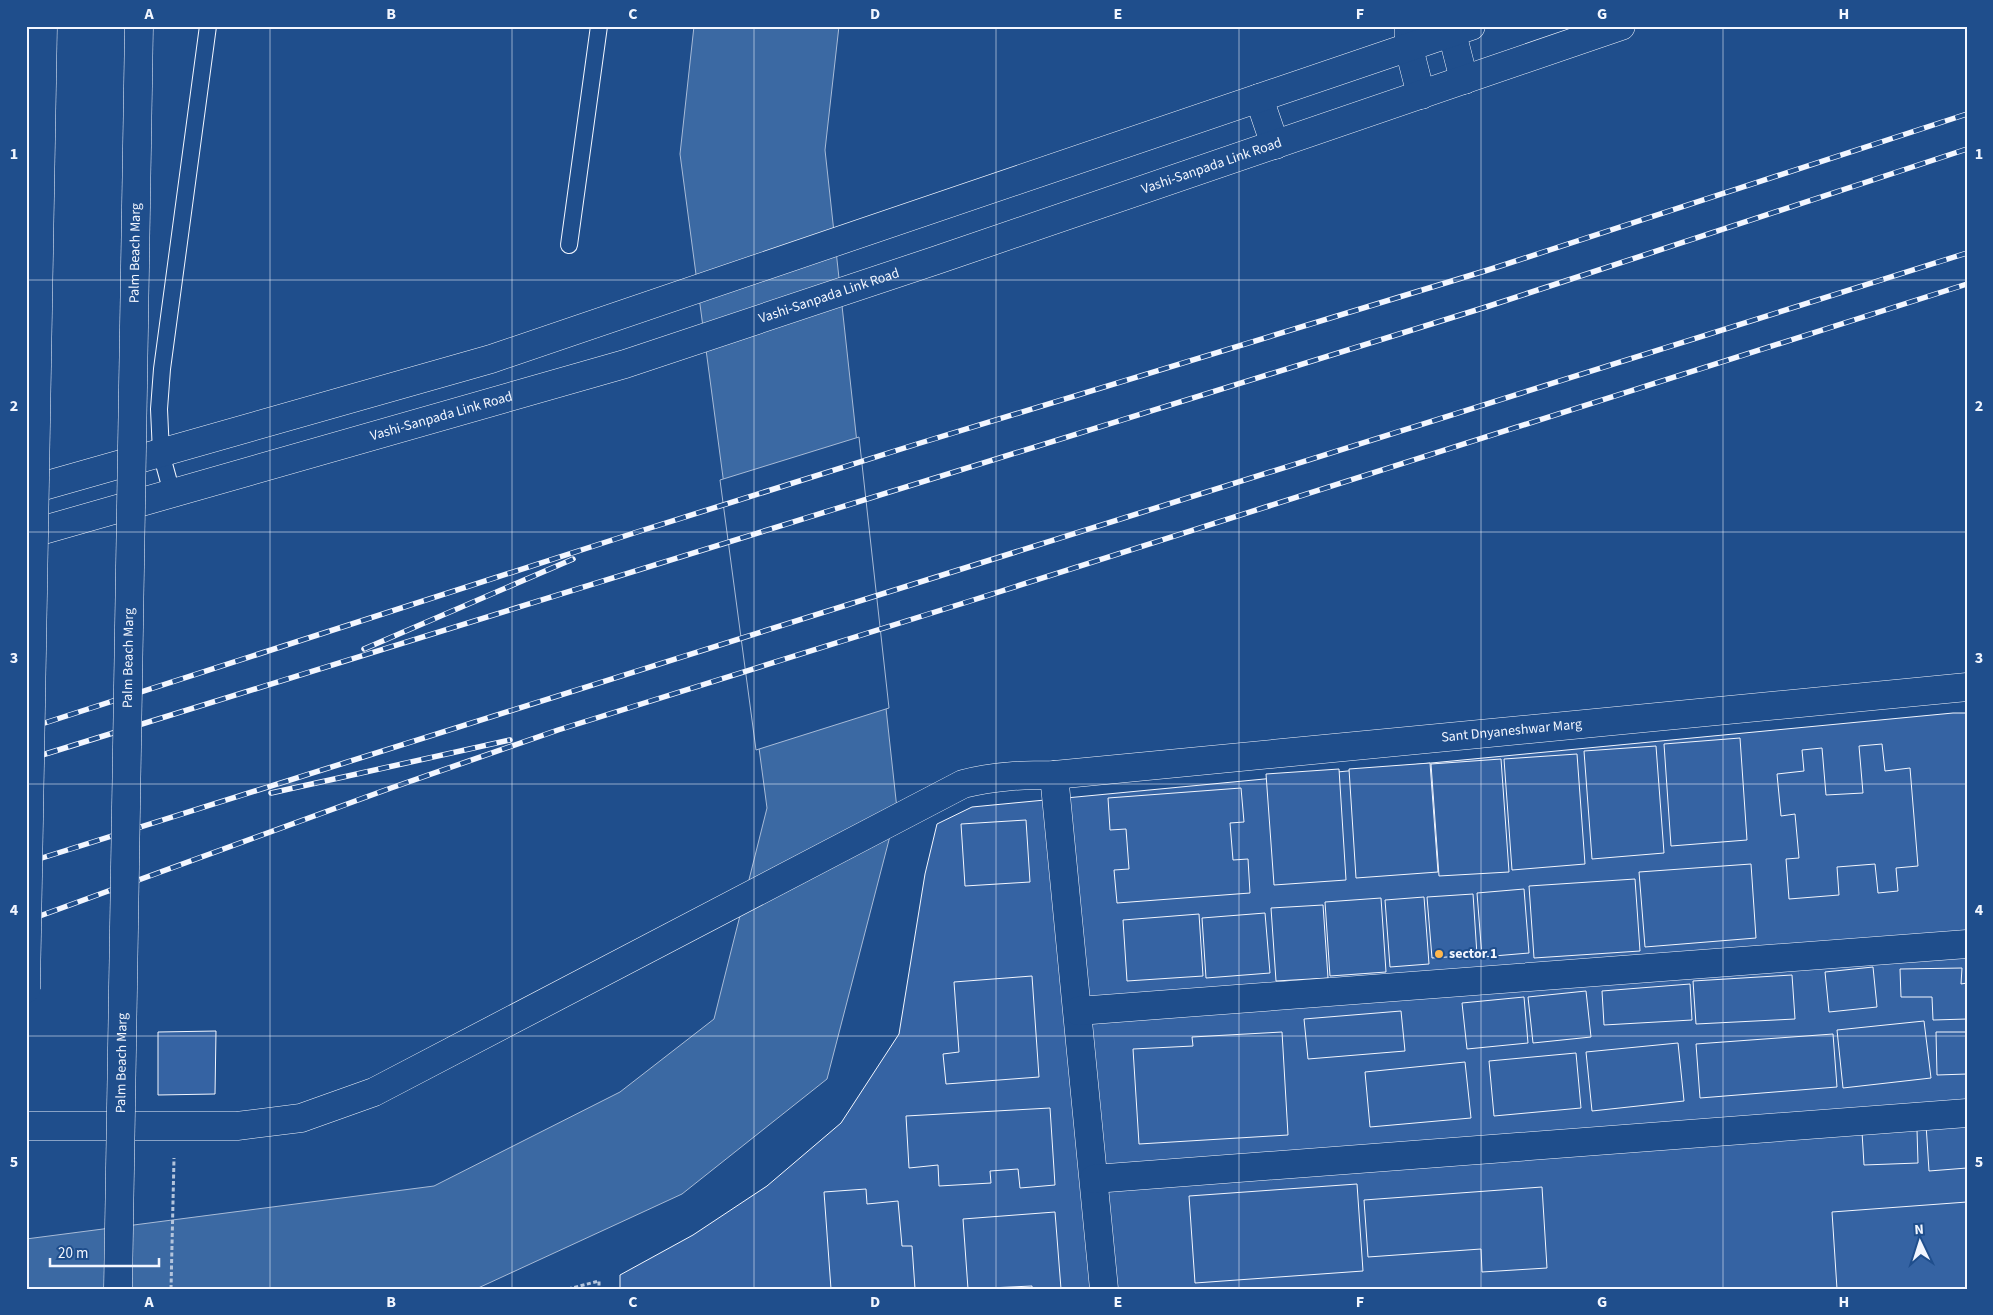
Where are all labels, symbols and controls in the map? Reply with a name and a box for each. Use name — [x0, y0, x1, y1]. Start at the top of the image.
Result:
text: A — [143, 3, 154, 25]
text: B — [386, 3, 396, 25]
text: C — [628, 3, 638, 25]
text: D — [870, 3, 880, 25]
text: E — [1114, 3, 1122, 25]
text: F — [1356, 3, 1364, 25]
text: G — [1597, 3, 1607, 25]
text: H — [1839, 3, 1849, 25]
street label: Vashi-Sanpada Link Road — [1139, 133, 1285, 199]
text: 1 — [10, 143, 18, 165]
text: 1 — [1975, 143, 1983, 165]
street label: Palm Beach Marg — [124, 203, 146, 303]
street label: Vashi-Sanpada Link Road — [756, 263, 902, 329]
street label: Vashi-Sanpada Link Road — [368, 387, 515, 446]
text: 2 — [10, 395, 18, 417]
text: 2 — [1975, 395, 1983, 417]
street label: Palm Beach Marg — [118, 608, 139, 708]
text: 3 — [10, 647, 18, 669]
text: 3 — [1975, 647, 1983, 669]
street label: Sant Dnyaneshwar Marg — [1440, 714, 1583, 748]
text: 4 — [10, 899, 19, 921]
text: 4 — [1975, 899, 1984, 921]
place label: sector 1 — [1449, 944, 1498, 964]
marker: sector 1 — [1433, 948, 1445, 960]
street label: Palm Beach Marg — [111, 1013, 133, 1113]
text: 5 — [10, 1151, 18, 1173]
text: 5 — [1975, 1151, 1983, 1173]
north arrow — [1896, 1218, 1946, 1268]
text: N — [1914, 1220, 1925, 1240]
scale bar — [50, 1235, 159, 1267]
text: 20 m — [58, 1243, 88, 1264]
text: A — [143, 1291, 154, 1313]
text: B — [386, 1291, 396, 1313]
text: C — [628, 1291, 638, 1313]
text: D — [870, 1291, 880, 1313]
text: E — [1114, 1291, 1122, 1313]
text: F — [1356, 1291, 1364, 1313]
text: G — [1597, 1291, 1607, 1313]
text: H — [1839, 1291, 1849, 1313]

